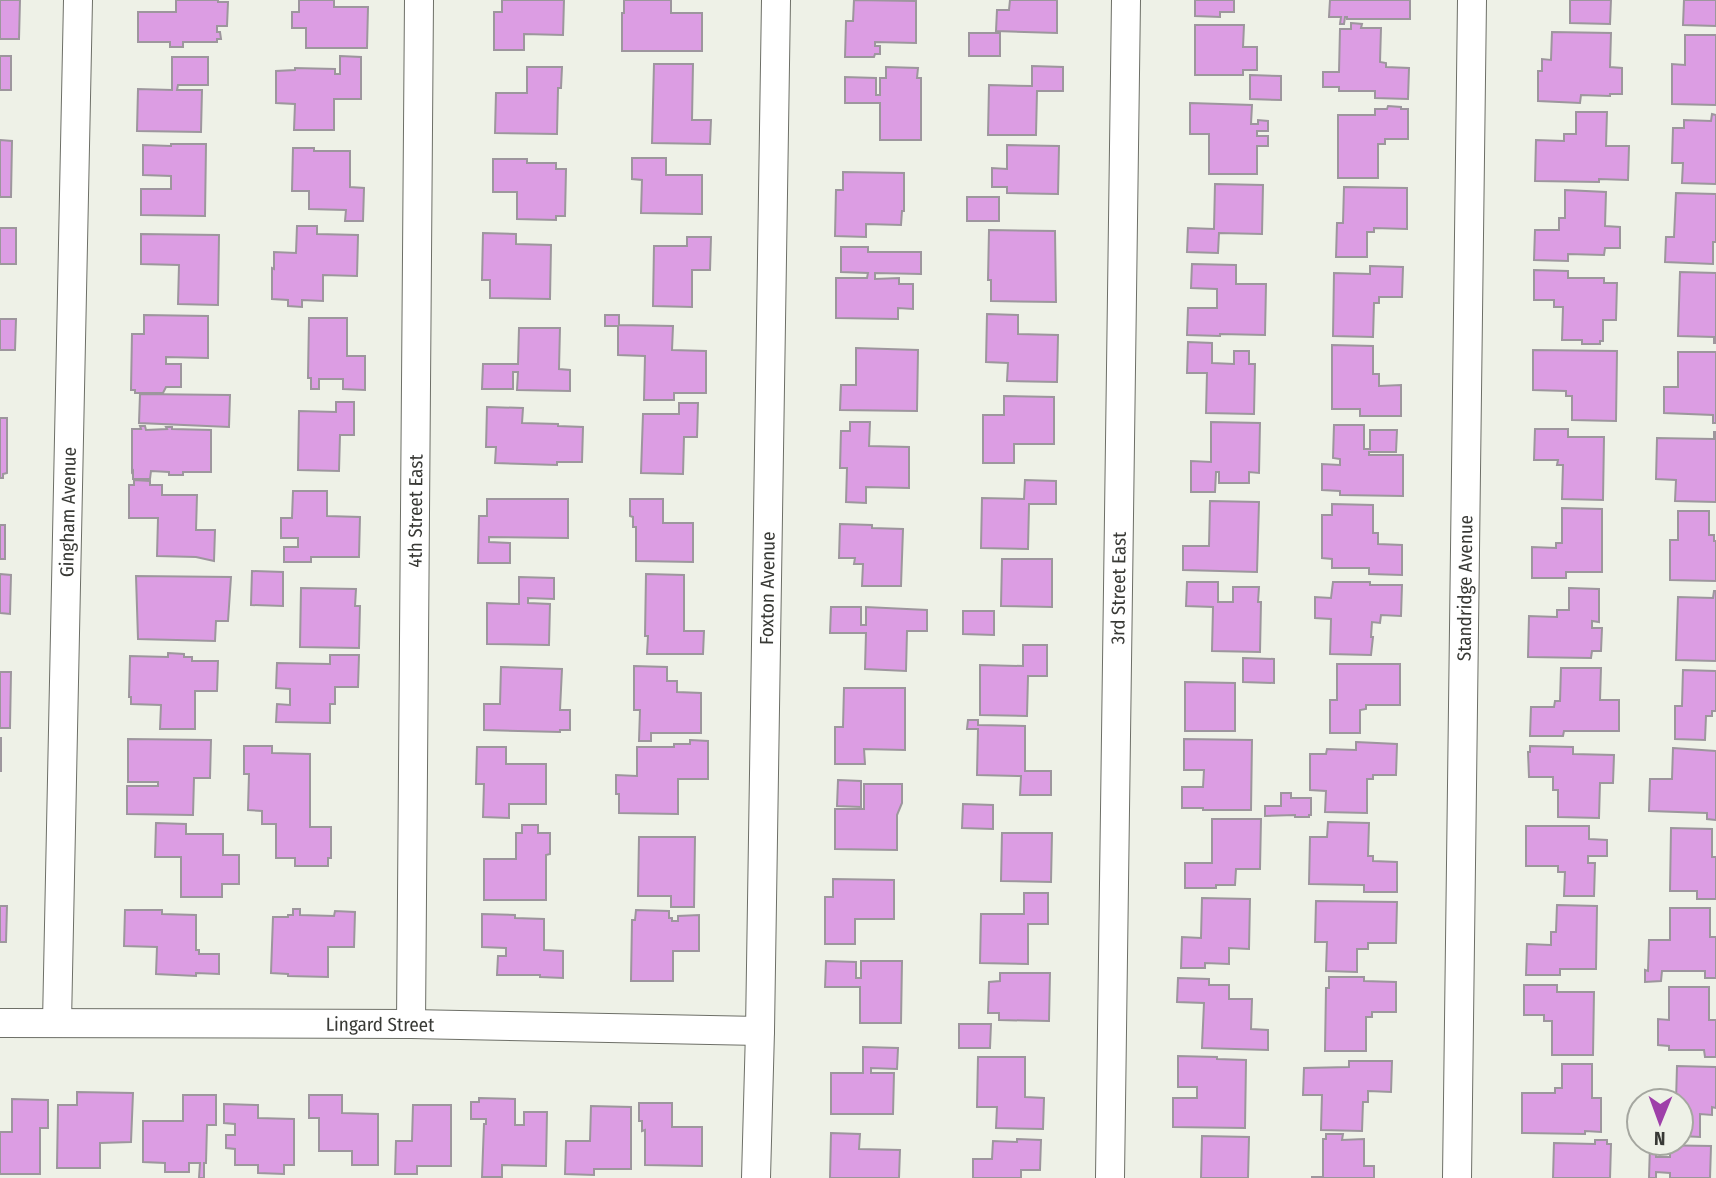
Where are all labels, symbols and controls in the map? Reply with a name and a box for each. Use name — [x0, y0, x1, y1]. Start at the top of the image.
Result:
street label: Gingham Avenue — [55, 447, 80, 577]
street label: 4th Street East — [403, 453, 427, 568]
street label: Standridge Avenue — [1452, 515, 1477, 661]
street label: Foxton Avenue — [754, 531, 779, 645]
street label: 3rd Street East — [1106, 531, 1130, 645]
street label: Lingard Street — [326, 1012, 435, 1036]
north arrow — [1625, 1087, 1695, 1157]
text: N — [1654, 1127, 1666, 1150]

